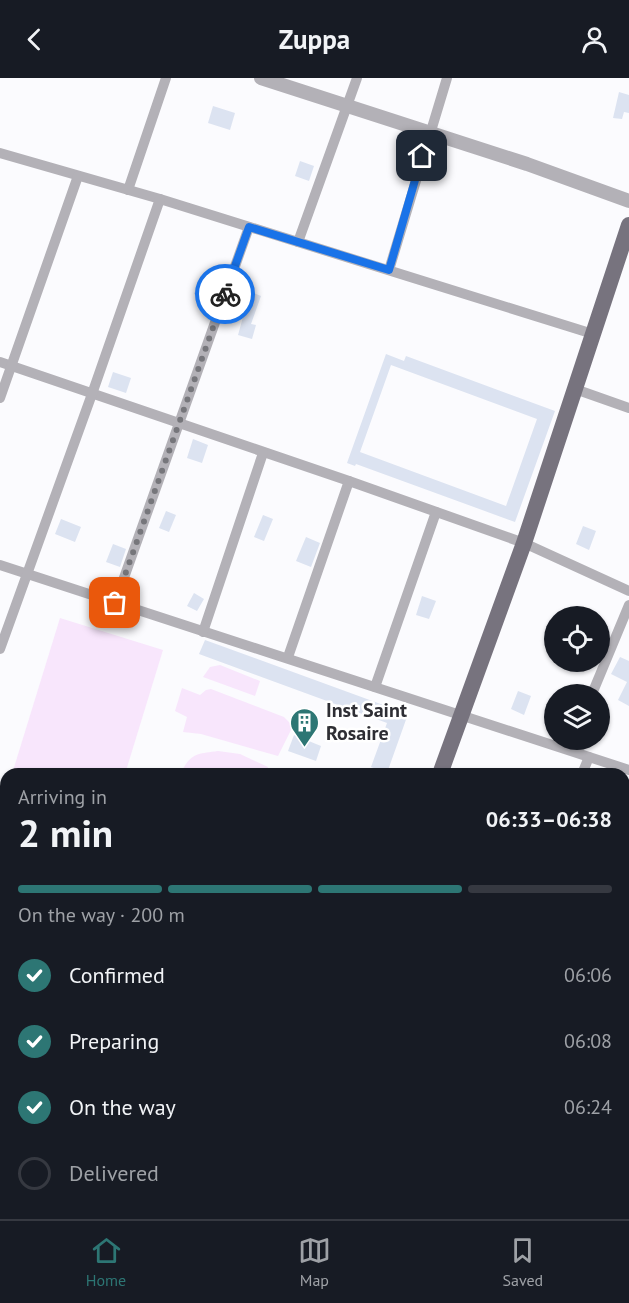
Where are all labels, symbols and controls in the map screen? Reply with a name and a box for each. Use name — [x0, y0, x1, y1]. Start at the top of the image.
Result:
text: Zuppa — [279, 22, 350, 56]
icon: back — [18, 23, 51, 56]
icon: person — [578, 23, 611, 56]
pin — [396, 130, 447, 181]
icon: home — [405, 139, 438, 172]
courier — [195, 264, 255, 324]
icon: bike — [209, 278, 242, 311]
pin — [89, 577, 140, 628]
icon: bag — [98, 586, 131, 619]
map controls — [544, 606, 610, 750]
button: locate — [544, 606, 610, 672]
button: layers — [544, 684, 610, 750]
place label: Inst Saint Rosaire — [326, 697, 407, 746]
building icon: Inst Saint Rosaire — [289, 706, 321, 748]
text: Arriving in — [18, 784, 107, 810]
text: 06:33–06:38 — [486, 805, 612, 833]
text: 2 min — [18, 807, 113, 858]
text: On the way · 200 m — [18, 902, 185, 928]
icon: check — [18, 959, 51, 992]
text: Confirmed — [69, 961, 165, 989]
text: 06:06 — [564, 962, 612, 988]
icon: check — [18, 1025, 51, 1058]
text: Preparing — [69, 1027, 159, 1055]
text: 06:08 — [564, 1028, 612, 1054]
icon: check — [18, 1091, 51, 1124]
text: On the way — [69, 1093, 176, 1121]
text: 06:24 — [564, 1094, 612, 1120]
text: Delivered — [69, 1159, 159, 1187]
tab: Home — [86, 1234, 126, 1290]
tab: Map — [298, 1234, 331, 1290]
tab: Saved — [502, 1234, 543, 1290]

